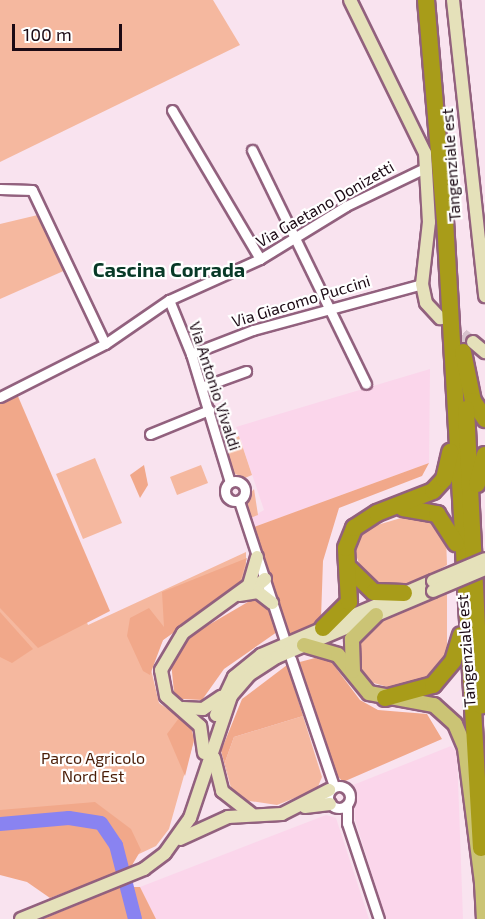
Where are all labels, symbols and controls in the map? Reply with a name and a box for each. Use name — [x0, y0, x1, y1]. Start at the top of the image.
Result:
scale bar — [15, 12, 124, 50]
text: 100 m — [23, 23, 72, 45]
street label: Tangenziale est — [437, 108, 465, 222]
street label: Via Gaetano Donizetti — [253, 157, 397, 251]
district label: Cascina Corrada — [93, 257, 245, 281]
street label: Via Giacomo Puccini — [230, 271, 372, 331]
street label: Via Antonio Vivaldi — [185, 319, 245, 453]
street label: Tangenziale est — [452, 594, 480, 708]
park label: Parco Agricolo Nord Est — [41, 748, 145, 786]

